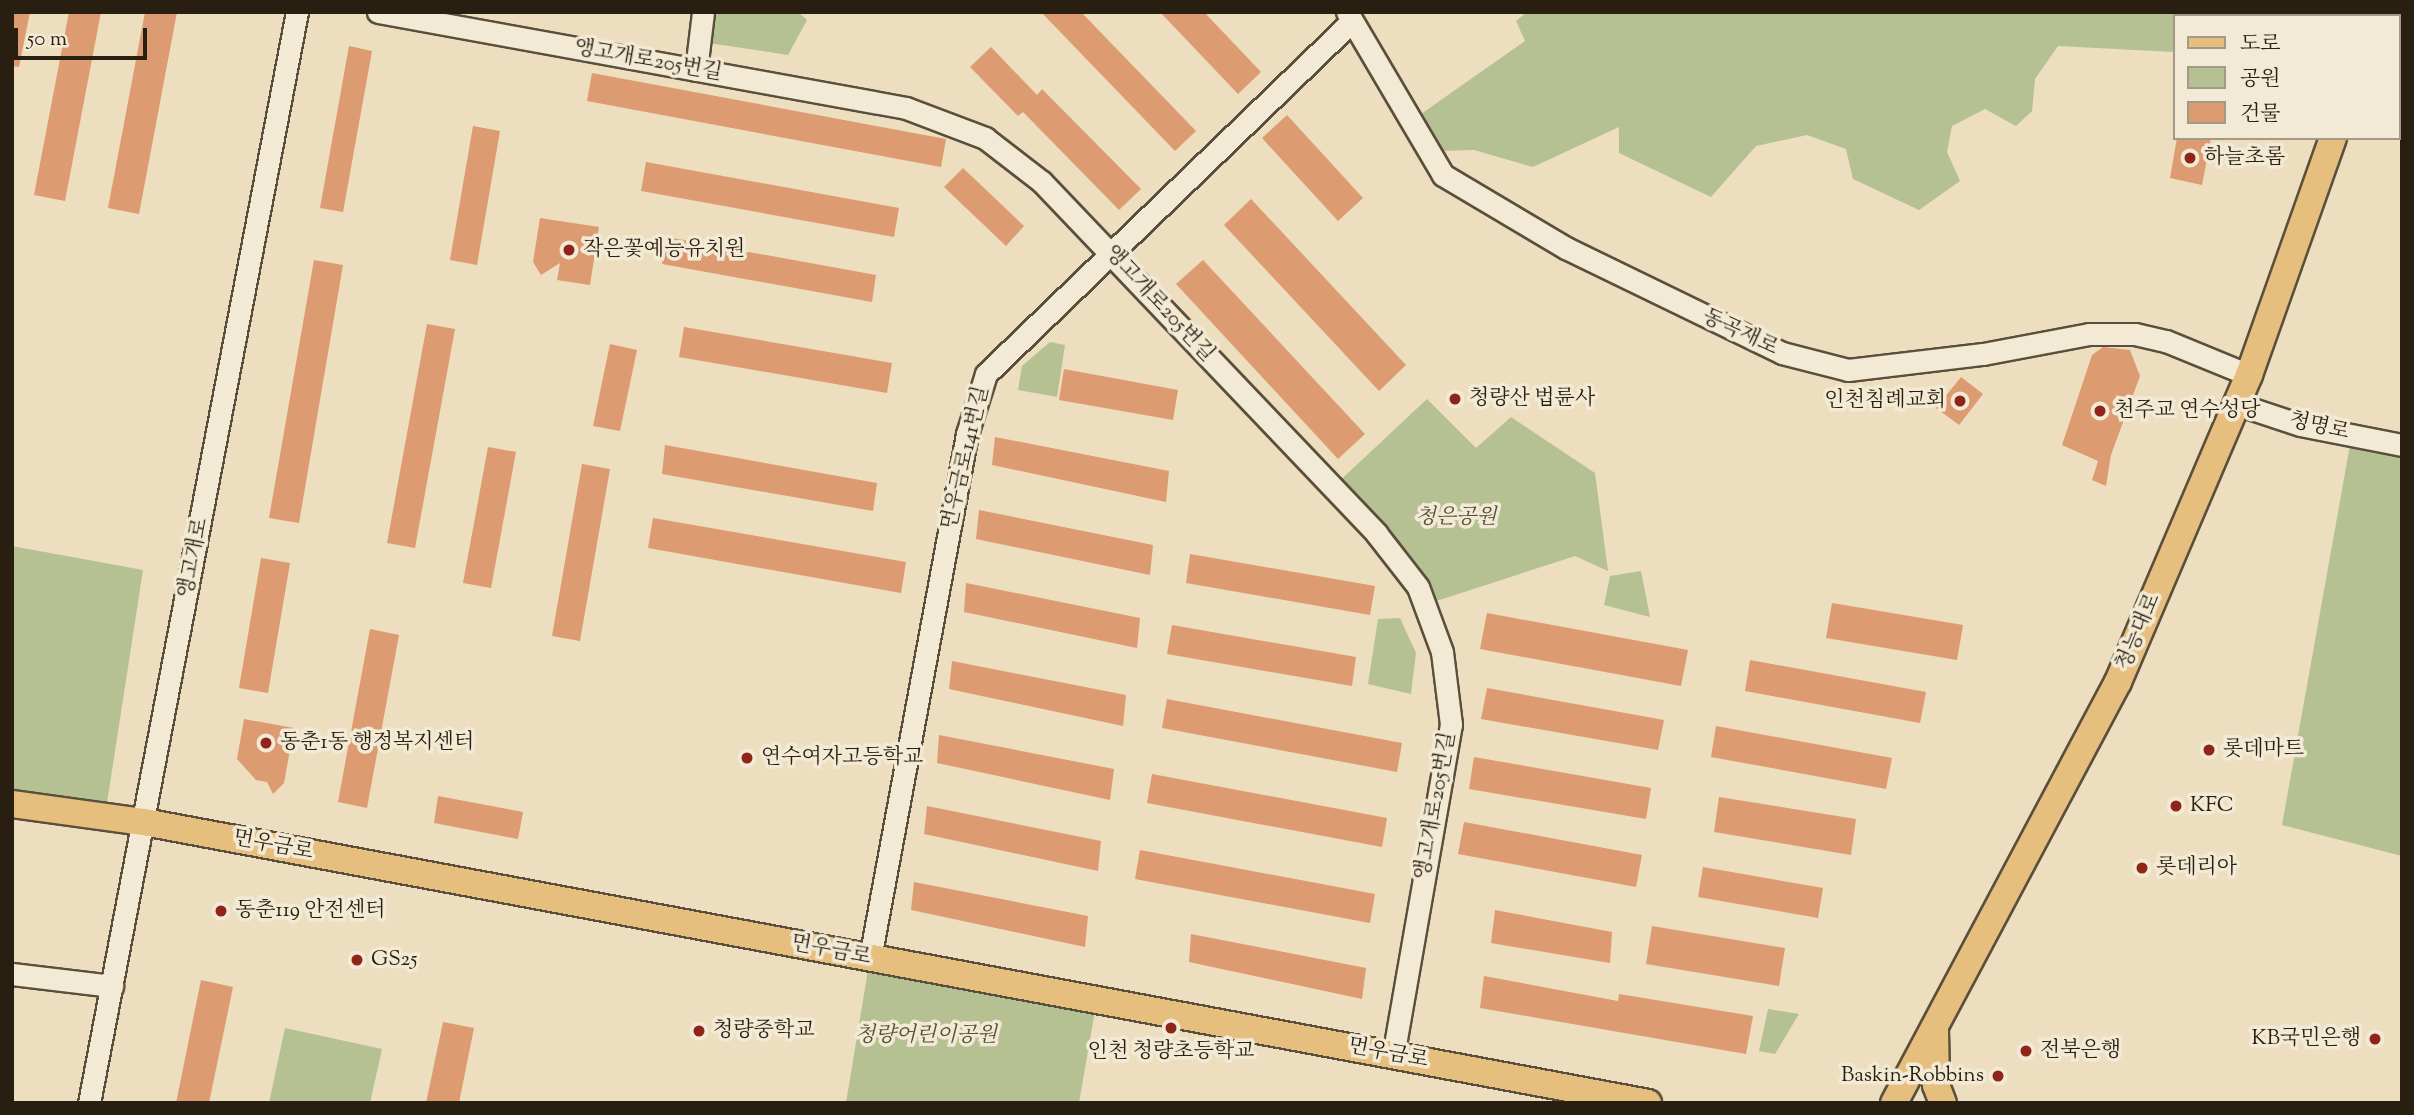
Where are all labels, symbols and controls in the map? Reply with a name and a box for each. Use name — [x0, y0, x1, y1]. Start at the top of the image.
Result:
scale bar — [18, 14, 150, 58]
legend — [2172, 14, 2400, 140]
text: 50 m — [27, 25, 67, 55]
text: 도로 — [2240, 30, 2281, 60]
street label: 앵고개로205번길 — [572, 36, 724, 86]
text: 공원 — [2240, 65, 2281, 95]
text: 건물 — [2240, 100, 2281, 130]
place label: 하늘초롬 — [2204, 145, 2285, 171]
marker: 하늘초롬 — [2182, 150, 2198, 166]
place label: 작은꽃예능유치원 — [583, 237, 745, 263]
street label: 앵고개로205번길 — [1099, 241, 1219, 367]
marker: 작은꽃예능유치원 — [561, 242, 577, 258]
street label: 동곡재로 — [1698, 304, 1782, 362]
street label: 먼우금로141번길 — [937, 384, 995, 532]
place label: 청량산 법륜사 — [1469, 386, 1595, 412]
place label: 인천침례교회 — [1824, 388, 1946, 414]
marker: 청량산 법륜사 — [1447, 391, 1463, 407]
marker: 인천침례교회 — [1952, 393, 1968, 409]
place label: 천주교 연수성당 — [2114, 398, 2260, 424]
marker: 천주교 연수성당 — [2092, 403, 2108, 419]
street label: 청명로 — [2287, 408, 2351, 446]
park label: 청은공원 — [1415, 505, 1497, 531]
street label: 앵고개로 — [174, 516, 214, 600]
street label: 청능대로 — [2112, 590, 2166, 674]
place label: 동춘1동 행정복지센터 — [280, 730, 474, 756]
street label: 앵고개로205번길 — [1411, 730, 1461, 882]
marker: 동춘1동 행정복지센터 — [258, 735, 274, 751]
place label: 롯데마트 — [2223, 737, 2304, 763]
marker: 롯데마트 — [2201, 742, 2217, 758]
place label: 연수여자고등학교 — [761, 745, 923, 771]
marker: 연수여자고등학교 — [739, 750, 755, 766]
place label: KFC — [2190, 793, 2234, 819]
marker: KFC — [2168, 798, 2184, 814]
street label: 먼우금로 — [231, 826, 315, 866]
place label: 롯데리아 — [2156, 855, 2237, 881]
marker: 롯데리아 — [2134, 860, 2150, 876]
place label: 동춘119 안전센터 — [235, 898, 385, 924]
marker: 동춘119 안전센터 — [213, 903, 229, 919]
street label: 먼우금로 — [789, 931, 873, 971]
place label: GS25 — [371, 947, 417, 973]
marker: GS25 — [349, 952, 365, 968]
place label: 청량중학교 — [713, 1018, 814, 1044]
marker: 인천 청량초등학교 — [1163, 1020, 1179, 1036]
marker: 청량중학교 — [691, 1023, 707, 1039]
park label: 청량어린이공원 — [855, 1023, 997, 1049]
place label: KB국민은행 — [2251, 1026, 2361, 1052]
marker: KB국민은행 — [2367, 1031, 2383, 1047]
street label: 먼우금로 — [1346, 1034, 1430, 1074]
place label: 전북은행 — [2040, 1038, 2121, 1064]
place label: 인천 청량초등학교 — [1088, 1039, 1254, 1065]
marker: 전북은행 — [2018, 1043, 2034, 1059]
place label: Baskin-Robbins — [1841, 1063, 1984, 1089]
marker: Baskin-Robbins — [1990, 1068, 2006, 1084]

